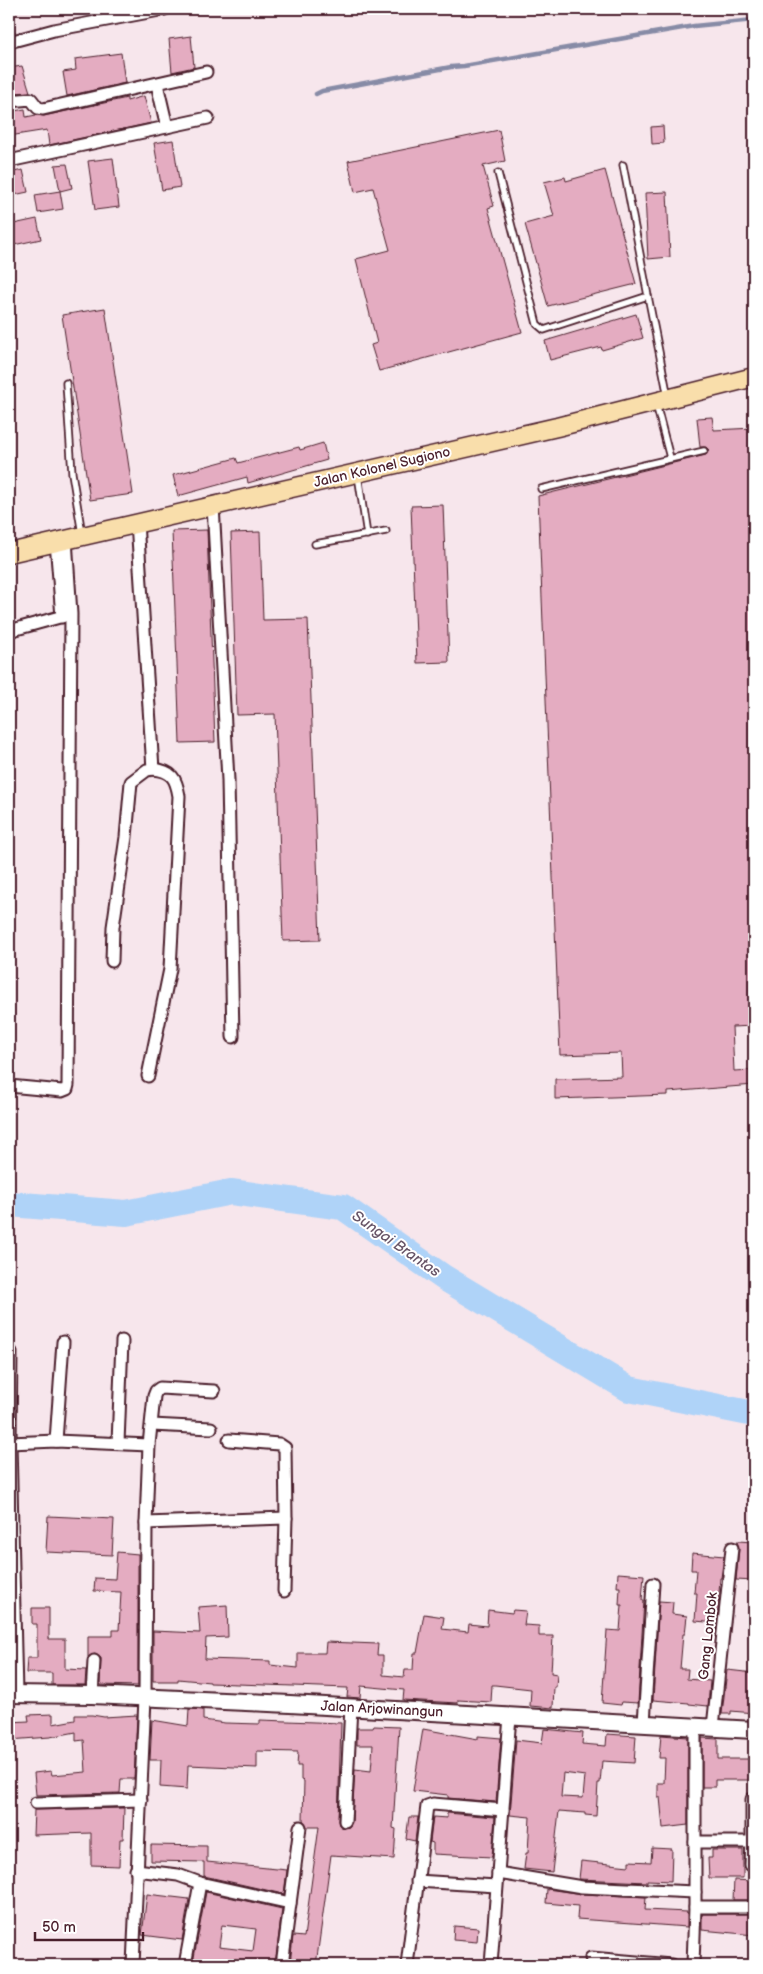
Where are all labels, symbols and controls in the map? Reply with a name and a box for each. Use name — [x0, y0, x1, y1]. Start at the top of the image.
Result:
street label: Jalan Kolonel Sugiono — [312, 443, 452, 491]
water label: Sungai Brantas — [348, 1207, 444, 1282]
street label: Gang Lombok — [695, 1591, 721, 1681]
street label: Jalan Arjowinangun — [320, 1697, 444, 1721]
scale bar — [35, 1909, 142, 1941]
text: 50 m — [42, 1918, 76, 1937]

